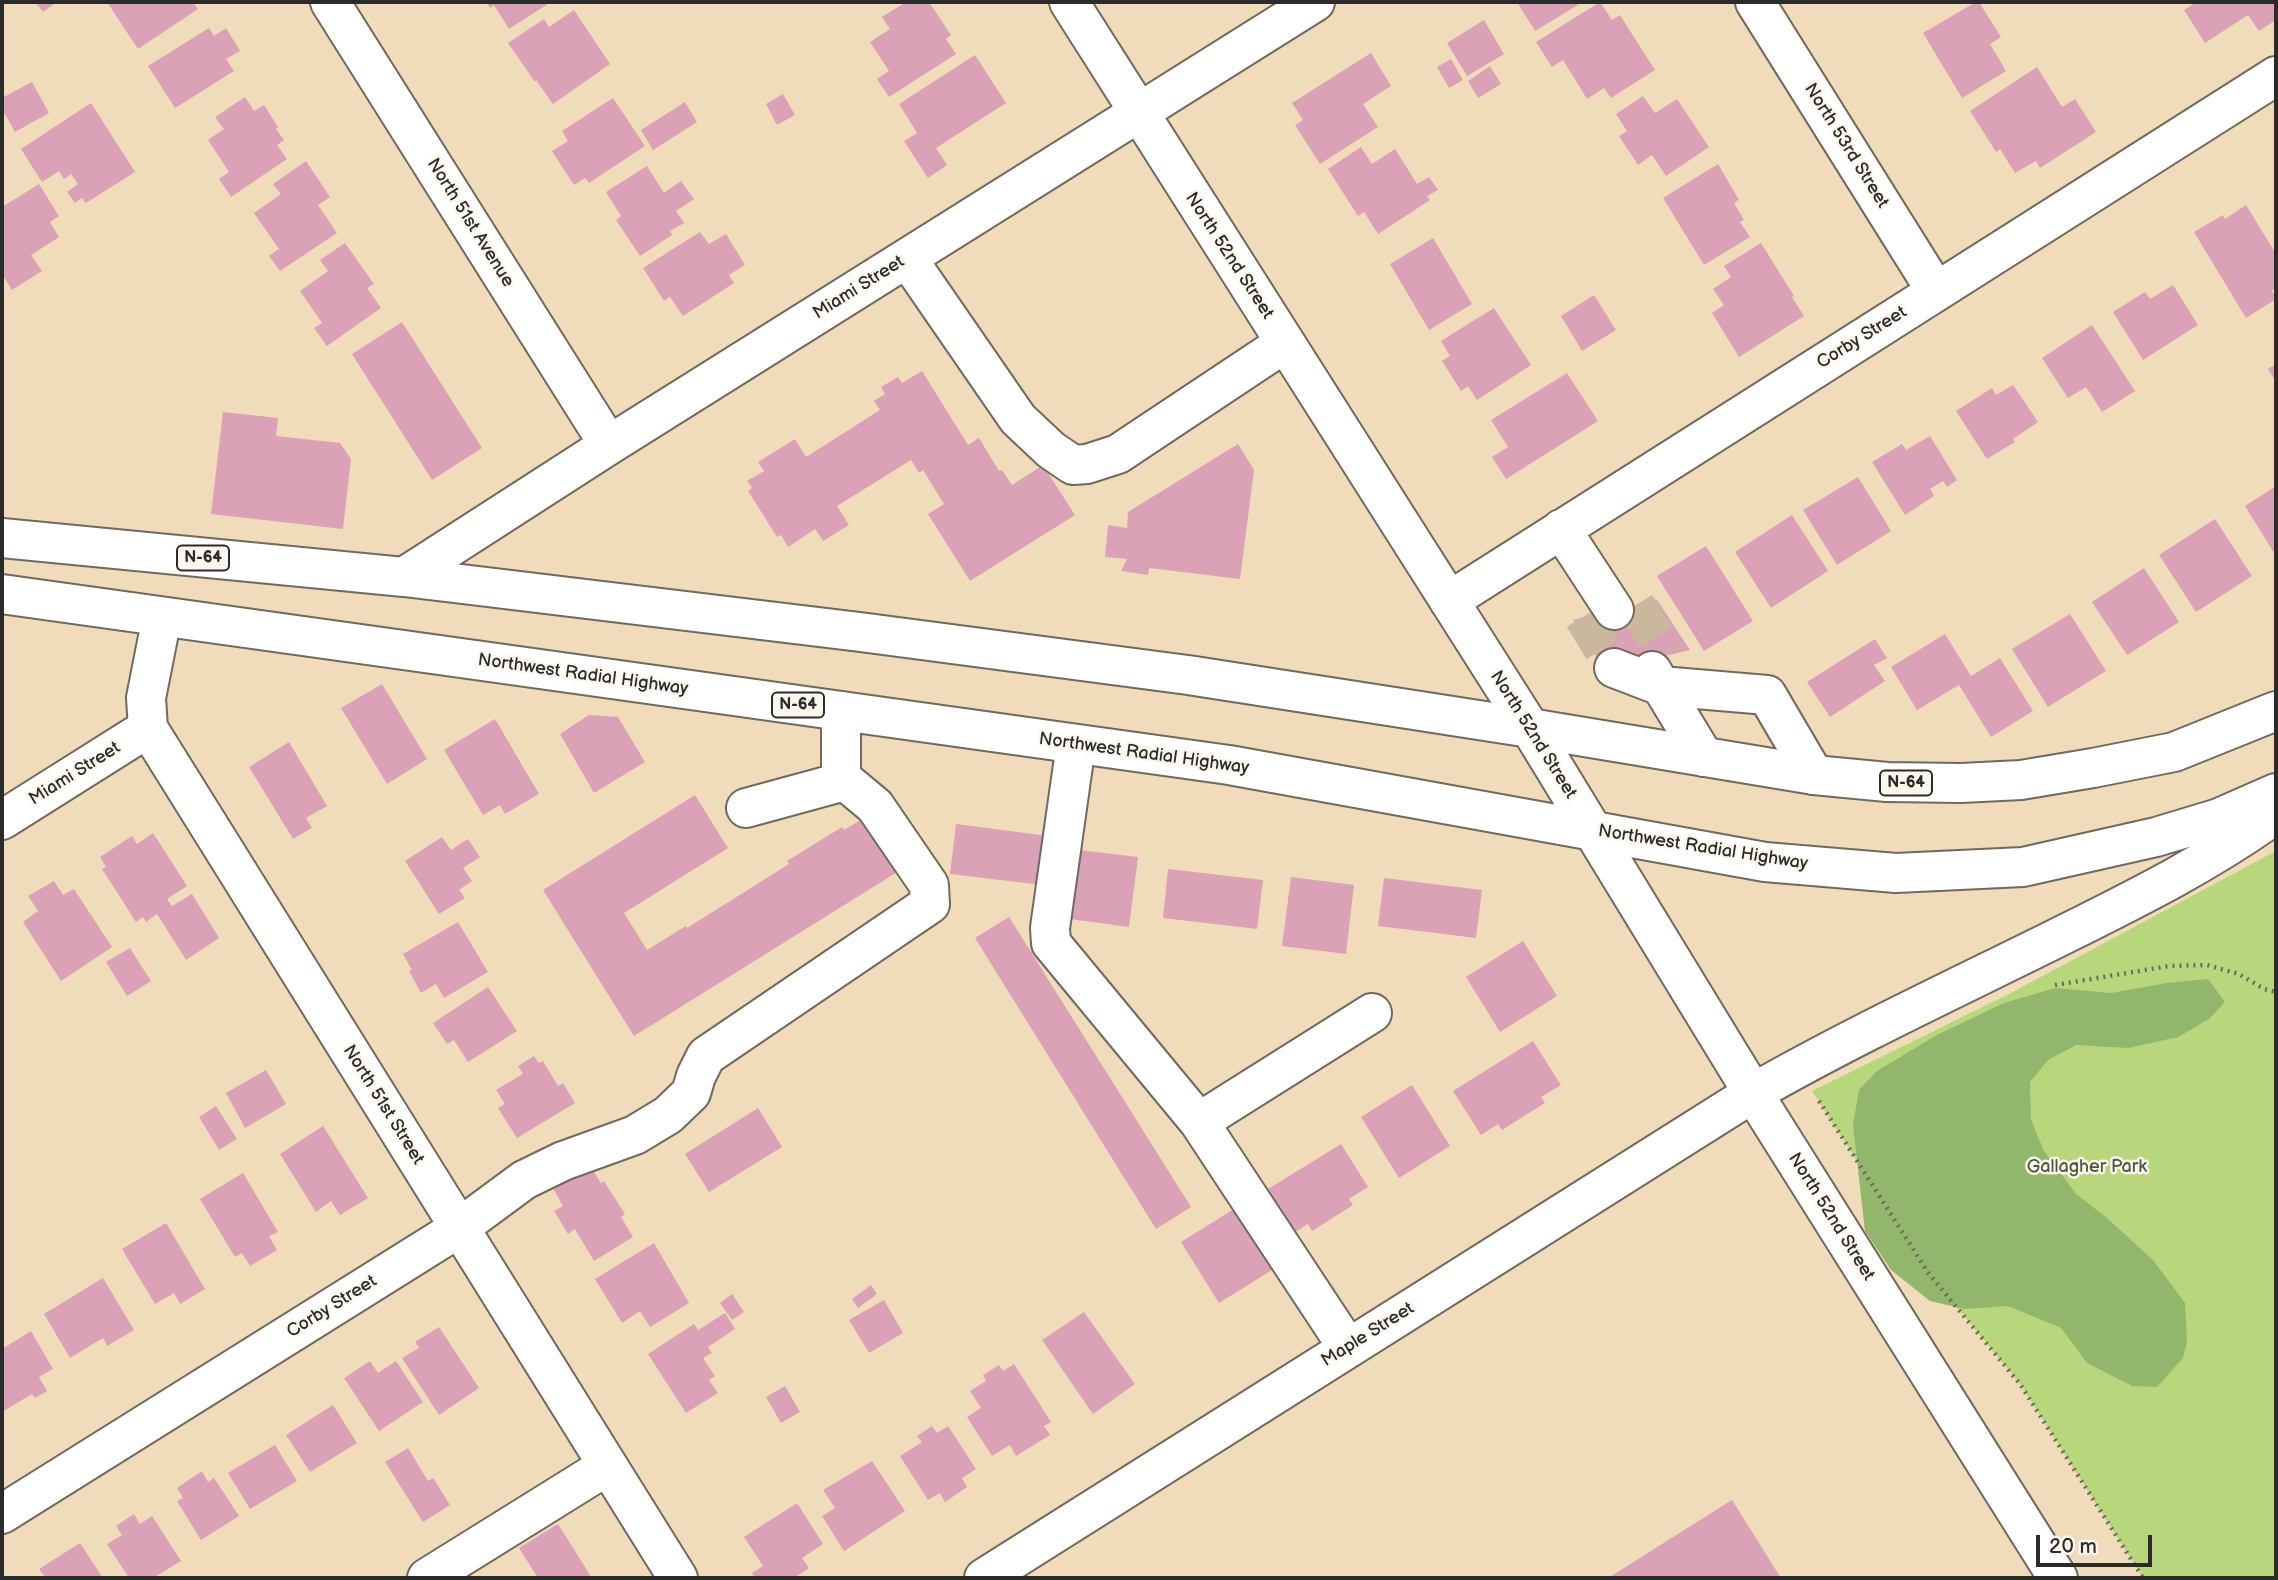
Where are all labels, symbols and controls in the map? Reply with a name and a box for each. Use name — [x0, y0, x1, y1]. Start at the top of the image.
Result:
street label: North 53rd Street — [1799, 80, 1893, 212]
street label: North 51st Avenue — [422, 155, 518, 291]
street label: North 52nd Street — [1180, 189, 1278, 323]
street label: Miami Street — [809, 251, 909, 325]
street label: Corby Street — [1813, 302, 1911, 374]
road number: N-64 — [177, 545, 229, 570]
street label: Northwest Radial Highway — [476, 650, 690, 700]
street label: North 52nd Street — [1485, 667, 1581, 803]
road number: N-64 — [772, 692, 824, 718]
street label: Northwest Radial Highway — [1037, 729, 1251, 779]
street label: Miami Street — [25, 737, 125, 811]
road number: N-64 — [1880, 770, 1932, 796]
street label: Northwest Radial Highway — [1597, 821, 1809, 875]
street label: North 51st Street — [338, 1041, 428, 1169]
street label: North 52nd Street — [1783, 1149, 1879, 1285]
park label: Gallagher Park — [2027, 1156, 2147, 1178]
street label: Corby Street — [283, 1271, 381, 1343]
street label: Maple Street — [1318, 1298, 1418, 1372]
scale bar — [2040, 1520, 2156, 1564]
text: 20 m — [2049, 1534, 2097, 1559]

